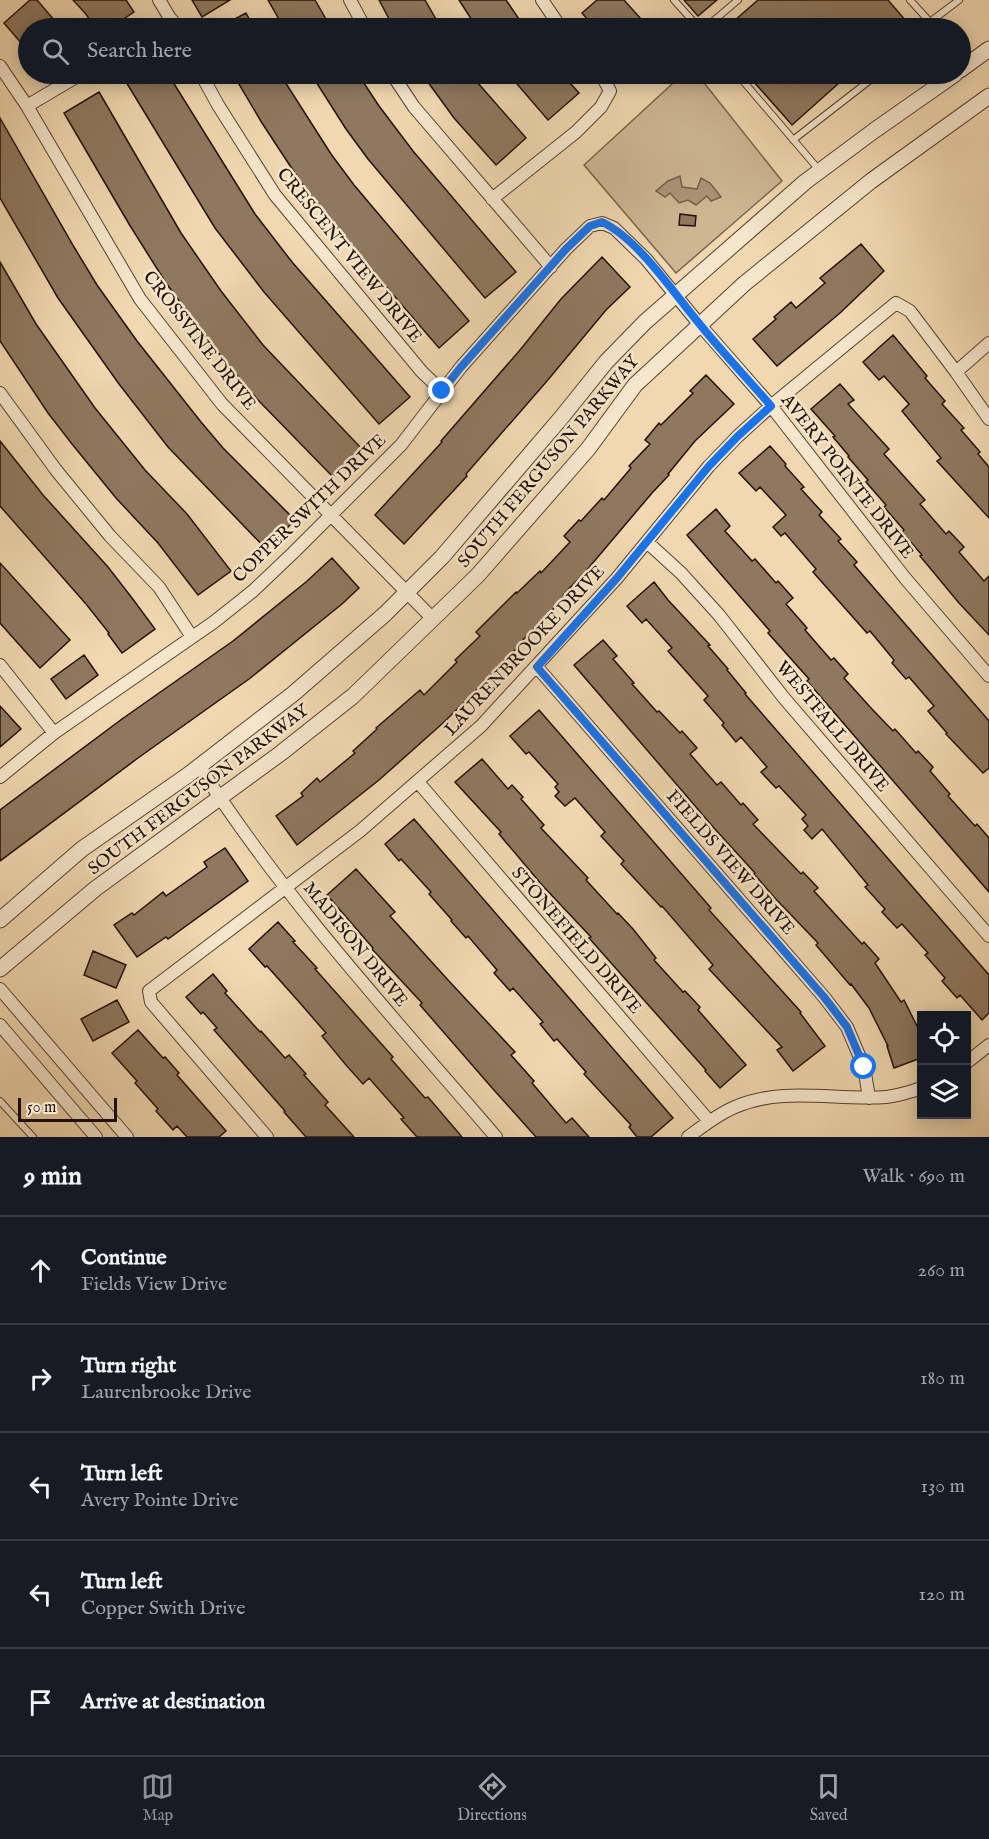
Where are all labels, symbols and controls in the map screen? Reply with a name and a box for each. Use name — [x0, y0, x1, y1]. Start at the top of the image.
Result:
search box — [18, 18, 971, 84]
icon: search — [39, 35, 72, 68]
text: Search here — [87, 37, 192, 65]
street label: CRESCENT VIEW DRIVE — [271, 164, 427, 348]
street label: CROSSVINE DRIVE — [137, 267, 260, 415]
street label: SOUTH FERGUSON PARKWAY — [453, 350, 645, 573]
route end — [428, 377, 454, 403]
street label: AVERY POINTE DRIVE — [775, 389, 918, 564]
street label: COPPER SWITH DRIVE — [228, 430, 392, 588]
street label: LAURENBROOKE DRIVE — [440, 561, 610, 741]
street label: WESTFALL DRIVE — [770, 657, 893, 797]
street label: SOUTH FERGUSON PARKWAY — [84, 699, 315, 881]
street label: FIELDS VIEW DRIVE — [661, 786, 799, 940]
street label: STONEFIELD DRIVE — [506, 863, 646, 1019]
street label: MADISON DRIVE — [297, 878, 412, 1012]
map controls — [917, 1011, 971, 1119]
button: locate — [917, 1011, 971, 1065]
route start — [850, 1053, 876, 1079]
button: layers — [917, 1065, 971, 1119]
scale bar — [18, 1095, 117, 1122]
text: 50 m — [27, 1098, 56, 1118]
text: 9 min — [24, 1160, 82, 1193]
text: Walk · 690 m — [862, 1164, 965, 1189]
text: Continue — [81, 1244, 167, 1272]
icon: ahead — [24, 1254, 57, 1287]
text: 260 m — [918, 1258, 965, 1283]
text: Fields View Drive — [81, 1272, 227, 1297]
text: Turn right — [81, 1352, 176, 1380]
icon: right — [24, 1362, 57, 1395]
text: 180 m — [920, 1366, 965, 1391]
text: Laurenbrooke Drive — [81, 1380, 252, 1405]
text: Turn left — [81, 1460, 163, 1488]
icon: left — [24, 1470, 57, 1503]
text: 130 m — [920, 1474, 965, 1499]
text: Avery Pointe Drive — [81, 1488, 238, 1513]
text: Turn left — [81, 1568, 163, 1596]
icon: left — [24, 1578, 57, 1611]
text: 120 m — [919, 1582, 965, 1607]
text: Copper Swith Drive — [81, 1596, 246, 1621]
icon: arrive — [24, 1686, 57, 1719]
text: Arrive at destination — [81, 1688, 265, 1716]
tab: Map — [141, 1770, 174, 1826]
tab: Directions — [457, 1770, 527, 1826]
tab: Saved — [810, 1770, 848, 1826]

